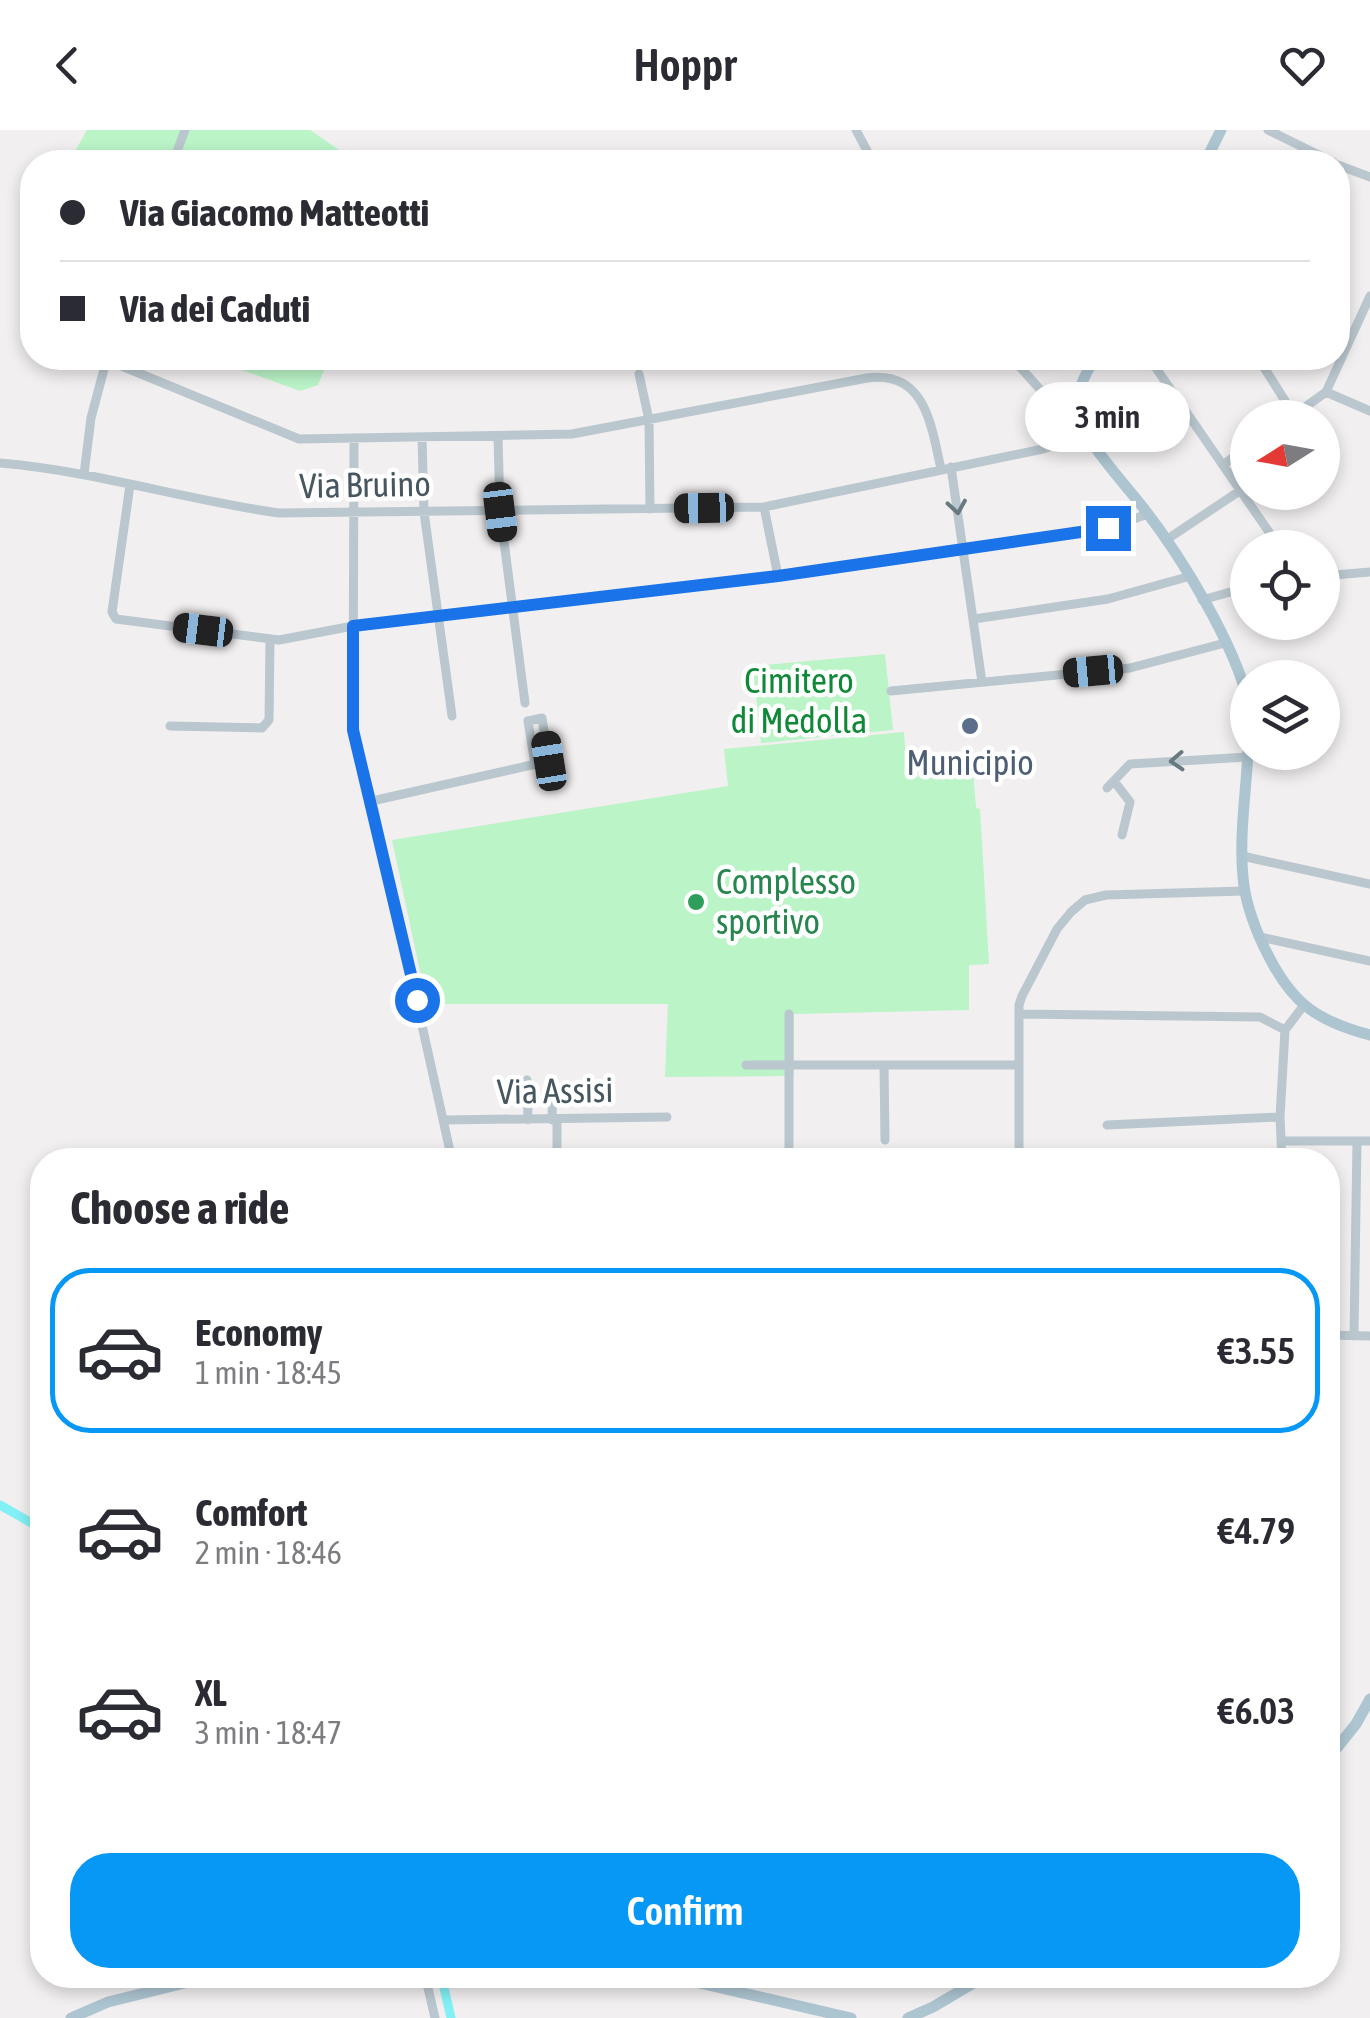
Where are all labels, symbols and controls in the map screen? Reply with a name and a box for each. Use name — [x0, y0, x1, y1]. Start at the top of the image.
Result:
icon: back — [40, 38, 95, 93]
icon: heart — [1275, 38, 1330, 93]
text: Hoppr — [633, 39, 737, 91]
text: Via Giacomo Matteotti — [120, 191, 429, 234]
text: Via dei Caduti — [120, 287, 310, 330]
callout: 3 min — [1026, 383, 1190, 453]
text: 3 min — [1075, 398, 1140, 435]
north arrow — [1230, 400, 1340, 510]
map controls — [1230, 400, 1340, 770]
street label: Via Bruino — [299, 463, 431, 505]
car — [481, 480, 519, 544]
car — [674, 492, 734, 524]
one-way arrow — [946, 499, 967, 516]
route end — [1086, 506, 1131, 551]
button: locate — [1230, 530, 1340, 640]
car — [171, 611, 235, 649]
car — [1062, 653, 1124, 689]
park label: Cimitero di Medolla — [731, 660, 867, 740]
button: layers — [1230, 660, 1340, 770]
marker: Municipio — [959, 715, 981, 737]
car — [529, 729, 569, 793]
place label: Municipio — [906, 742, 1034, 782]
one-way arrow — [1169, 750, 1185, 771]
place label: Complesso sportivo — [716, 861, 856, 941]
marker: Complesso sportivo — [685, 891, 707, 913]
route start — [395, 978, 440, 1023]
street label: Via Assisi — [496, 1069, 614, 1111]
text: Choose a ride — [70, 1182, 289, 1234]
icon: car — [75, 1306, 165, 1396]
text: Economy — [195, 1311, 322, 1354]
text: €3.55 — [1218, 1329, 1295, 1372]
text: 1 min · 18:45 — [195, 1354, 342, 1391]
icon: car — [75, 1486, 165, 1576]
text: Comfort — [195, 1491, 307, 1534]
text: €4.79 — [1218, 1509, 1295, 1552]
text: 2 min · 18:46 — [195, 1534, 342, 1571]
icon: car — [75, 1666, 165, 1756]
text: XL — [195, 1671, 227, 1714]
text: €6.03 — [1218, 1689, 1295, 1732]
text: 3 min · 18:47 — [195, 1714, 342, 1751]
button: Confirm — [70, 1853, 1300, 1968]

